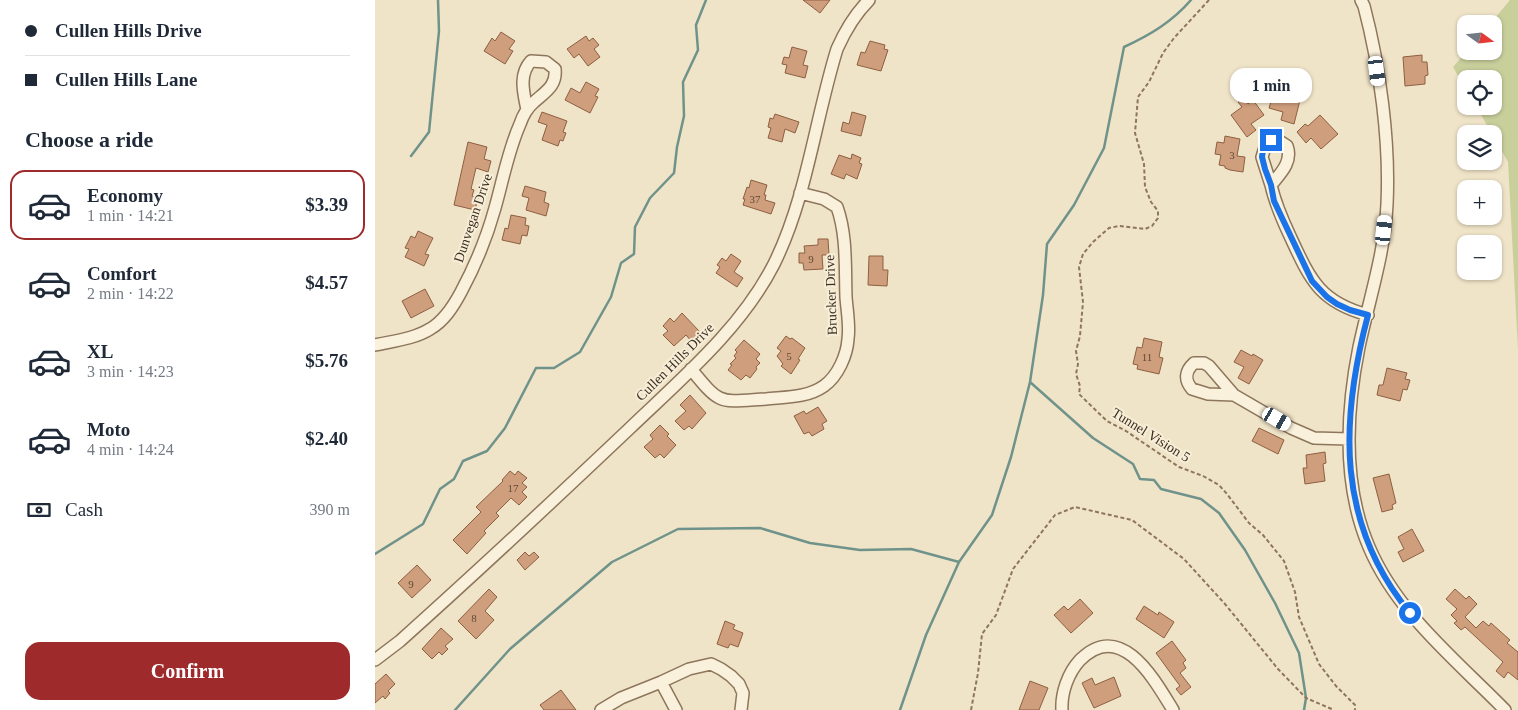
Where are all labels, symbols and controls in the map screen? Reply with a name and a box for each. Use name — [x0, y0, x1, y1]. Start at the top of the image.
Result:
north arrow — [1457, 15, 1503, 60]
map controls — [1457, 15, 1502, 280]
text: Cullen Hills Drive — [55, 20, 202, 41]
car — [1367, 55, 1386, 87]
callout: 1 min — [1230, 68, 1312, 102]
text: Cullen Hills Lane — [55, 69, 198, 90]
button: locate — [1457, 70, 1502, 115]
text: 1 min — [1252, 77, 1290, 94]
button: layers — [1457, 125, 1502, 170]
text: Choose a ride — [25, 127, 153, 152]
route end — [1260, 129, 1282, 151]
house number: 3 — [1229, 149, 1235, 161]
street label: Dunvegan Drive — [451, 172, 495, 264]
button: + — [1457, 180, 1502, 225]
icon: car — [27, 183, 72, 228]
text: Economy — [87, 185, 163, 206]
house number: 37 — [750, 193, 761, 205]
text: $3.39 — [305, 194, 348, 215]
text: 1 min · 14:21 — [87, 207, 174, 224]
car — [1374, 214, 1393, 246]
button: − — [1457, 235, 1502, 280]
house number: 9 — [808, 253, 814, 265]
street label: Brucker Drive — [822, 255, 840, 335]
icon: car — [27, 261, 72, 306]
text: Comfort — [87, 263, 157, 284]
text: $4.57 — [305, 272, 348, 293]
text: 2 min · 14:22 — [87, 285, 174, 302]
street label: Cullen Hills Drive — [633, 320, 717, 404]
icon: car — [27, 339, 72, 384]
text: XL — [87, 341, 113, 362]
text: $5.76 — [305, 350, 348, 371]
house number: 5 — [786, 350, 792, 362]
house number: 11 — [1142, 351, 1152, 363]
text: 3 min · 14:23 — [87, 363, 174, 380]
street label: Tunnel Vision 5 — [1109, 405, 1193, 465]
car — [1260, 405, 1293, 433]
icon: car — [27, 417, 72, 462]
text: Moto — [87, 419, 130, 440]
text: $2.40 — [305, 428, 348, 449]
text: 4 min · 14:24 — [87, 441, 174, 458]
house number: 17 — [508, 482, 519, 494]
icon: cash — [25, 496, 53, 524]
text: Cash — [65, 499, 103, 520]
text: 390 m — [310, 501, 350, 518]
house number: 9 — [408, 578, 414, 590]
route start — [1399, 602, 1421, 624]
house number: 8 — [471, 612, 477, 624]
button: Confirm — [25, 642, 350, 700]

